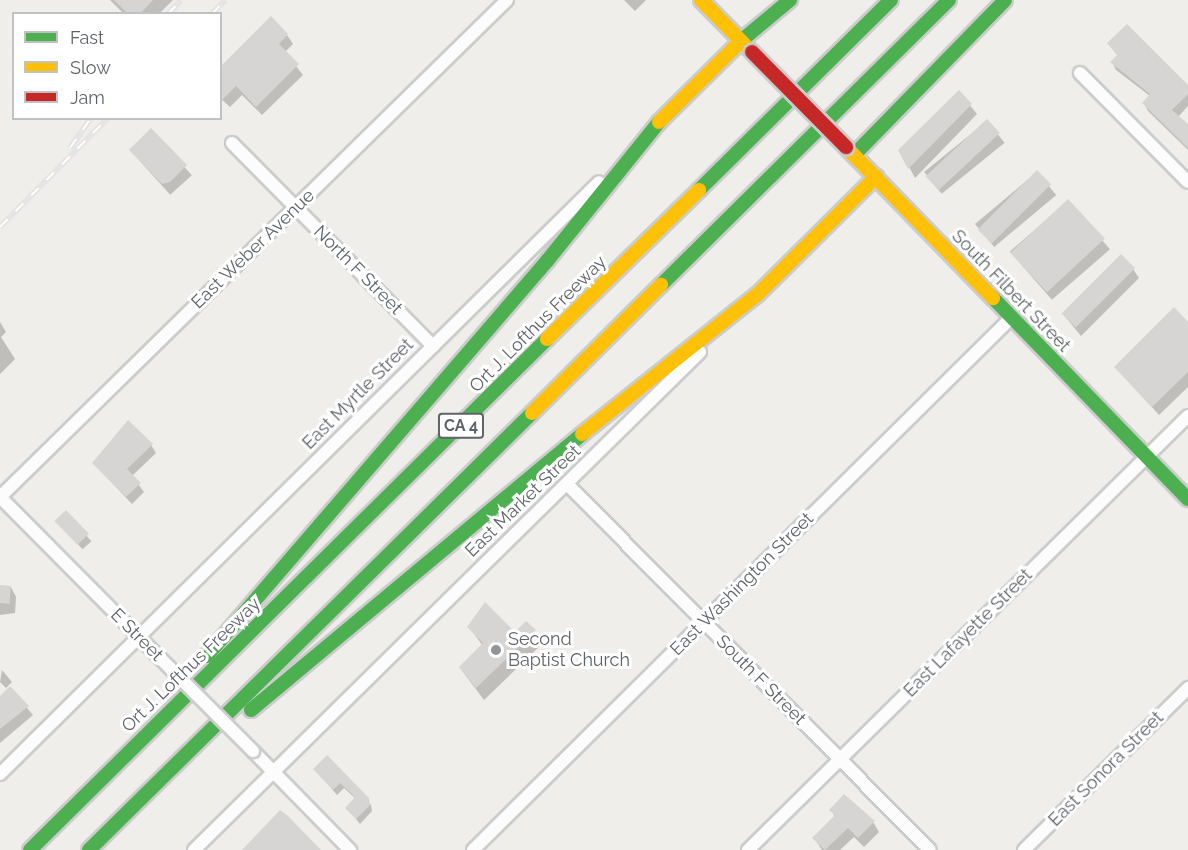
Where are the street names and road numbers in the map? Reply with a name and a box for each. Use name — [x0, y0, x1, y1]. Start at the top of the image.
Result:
street label: East Weber Avenue — [187, 184, 319, 314]
street label: North F Street — [309, 221, 407, 319]
street label: South Filbert Street — [947, 225, 1075, 357]
street label: Ort J. Lofthus Freeway — [465, 251, 611, 397]
street label: East Myrtle Street — [298, 334, 418, 454]
road number: CA 4 — [437, 413, 485, 439]
street label: East Market Street — [461, 440, 585, 562]
street label: East Washington Street — [666, 508, 818, 660]
street label: East Lafayette Street — [899, 564, 1037, 702]
street label: Ort J. Lofthus Freeway — [117, 593, 265, 737]
street label: E Street — [106, 604, 168, 666]
street label: South F Street — [711, 630, 811, 730]
street label: East Sonora Street — [1044, 707, 1168, 831]

